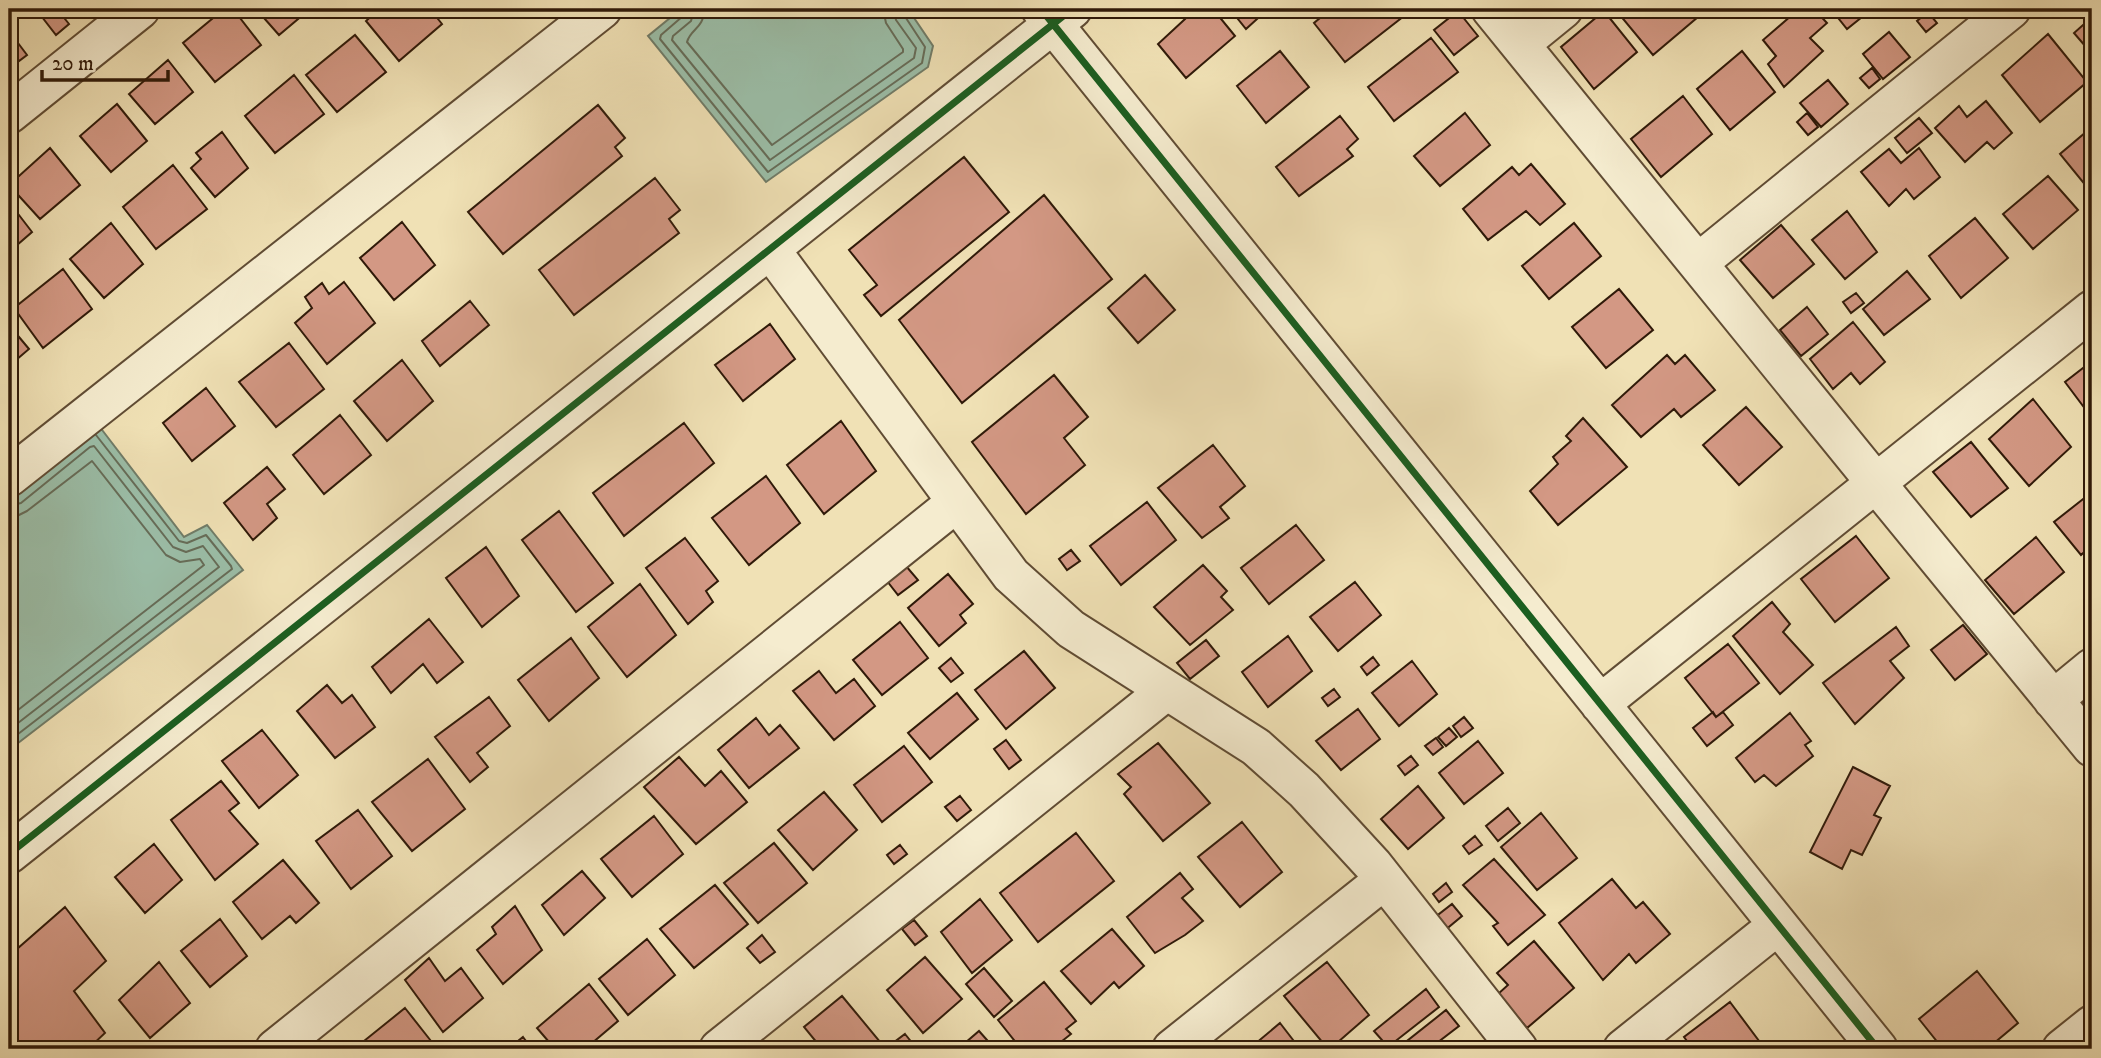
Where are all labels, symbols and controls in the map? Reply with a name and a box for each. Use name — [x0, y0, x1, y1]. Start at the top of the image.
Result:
scale bar — [42, 38, 168, 82]
text: 20 m — [52, 51, 94, 77]

